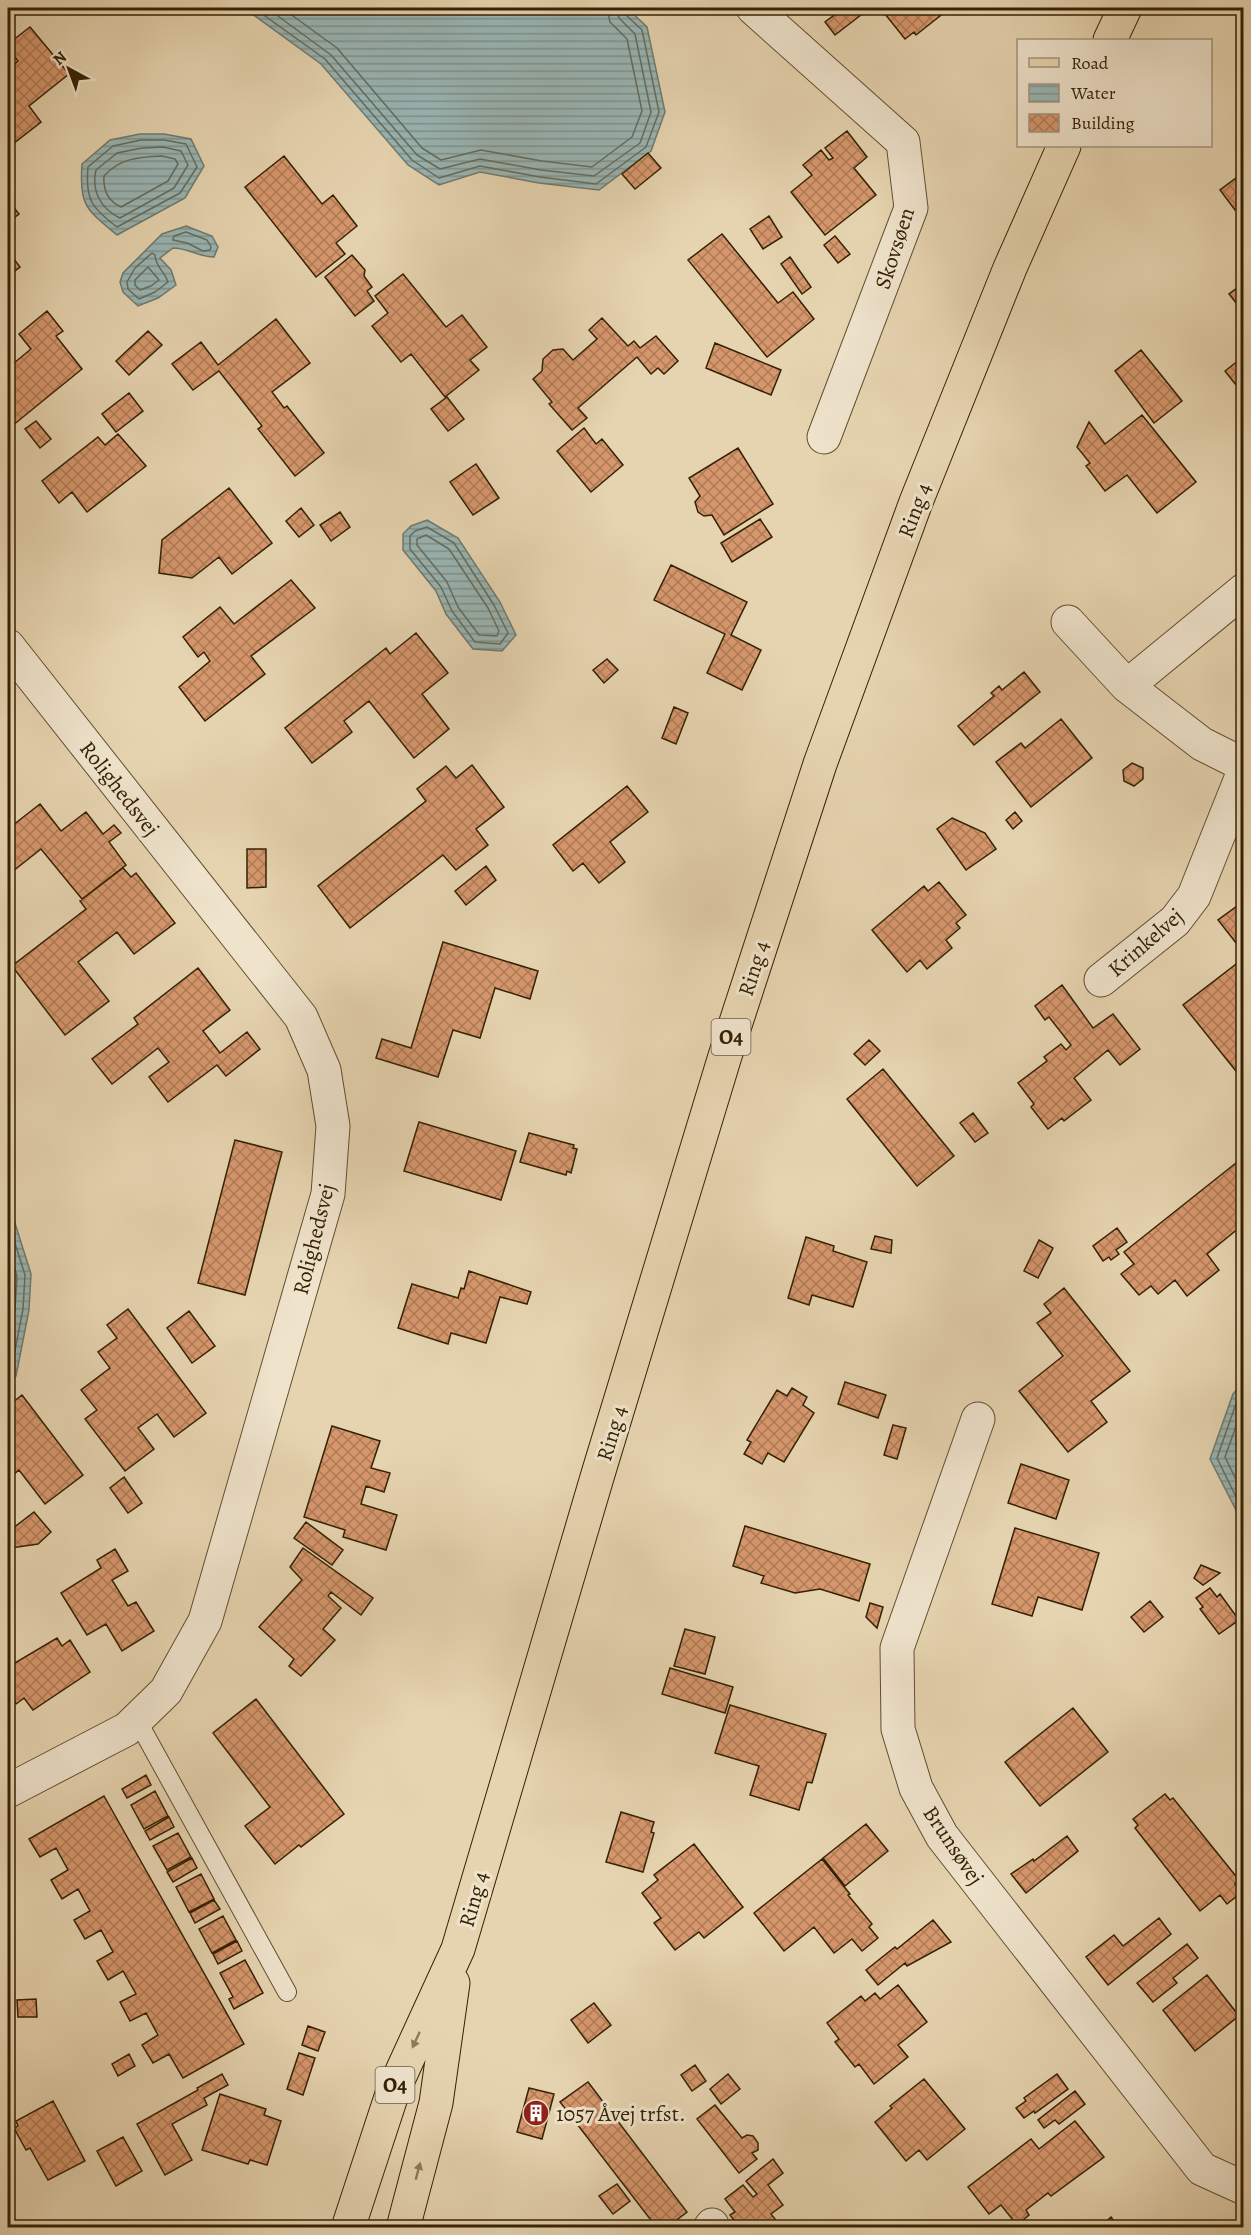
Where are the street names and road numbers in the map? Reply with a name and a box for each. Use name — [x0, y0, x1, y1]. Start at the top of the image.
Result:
street label: Skovsøen — [868, 204, 922, 293]
street label: Ring 4 — [891, 478, 939, 542]
street label: Rolighedsvej — [72, 735, 166, 843]
street label: Krinkelvej — [1101, 902, 1190, 984]
street label: Ring 4 — [731, 937, 777, 1000]
road number: O4 — [712, 1019, 750, 1055]
street label: Rolighedsvej — [286, 1181, 342, 1298]
street label: Ring 4 — [589, 1402, 635, 1465]
street label: Brunsøvej — [916, 1800, 991, 1891]
street label: Ring 4 — [452, 1868, 496, 1931]
road number: O4 — [376, 2067, 414, 2103]

